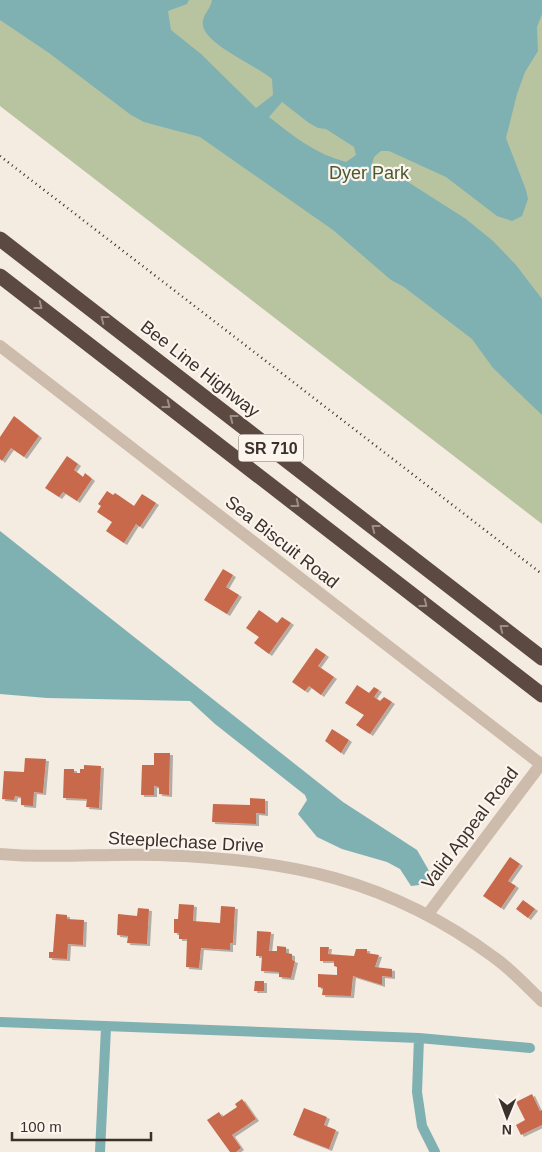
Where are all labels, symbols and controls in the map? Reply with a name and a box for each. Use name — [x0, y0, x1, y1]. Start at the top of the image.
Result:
park label: Dyer Park — [329, 163, 410, 183]
one-way arrow — [33, 300, 42, 309]
one-way arrow — [100, 316, 110, 325]
street label: Bee Line Highway — [137, 316, 263, 422]
one-way arrow — [161, 399, 171, 408]
one-way arrow — [229, 415, 239, 424]
road number: SR 710 — [238, 434, 304, 462]
street label: Sea Biscuit Road — [221, 492, 343, 592]
one-way arrow — [290, 499, 299, 507]
one-way arrow — [372, 526, 381, 534]
one-way arrow — [418, 598, 427, 606]
one-way arrow — [500, 625, 509, 634]
street label: Valid Appeal Road — [418, 763, 522, 893]
street label: Steeplechase Drive — [108, 828, 264, 856]
north arrow — [482, 1092, 532, 1142]
scale bar — [12, 1110, 151, 1142]
text: 100 m — [20, 1118, 62, 1135]
text: N — [502, 1122, 512, 1138]

